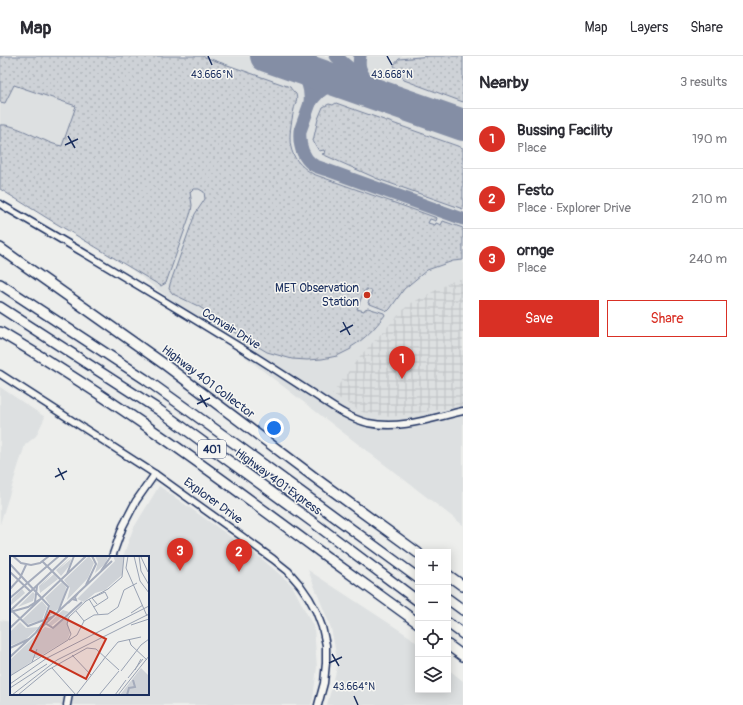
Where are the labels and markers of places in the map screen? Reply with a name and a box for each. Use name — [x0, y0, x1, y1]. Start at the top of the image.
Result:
place label: MET Observation Station — [275, 281, 359, 310]
marker: MET Observation Station — [362, 290, 372, 300]
pin: 1 — [389, 346, 415, 379]
pin: 3 — [167, 538, 193, 571]
pin: 2 — [226, 539, 252, 572]

